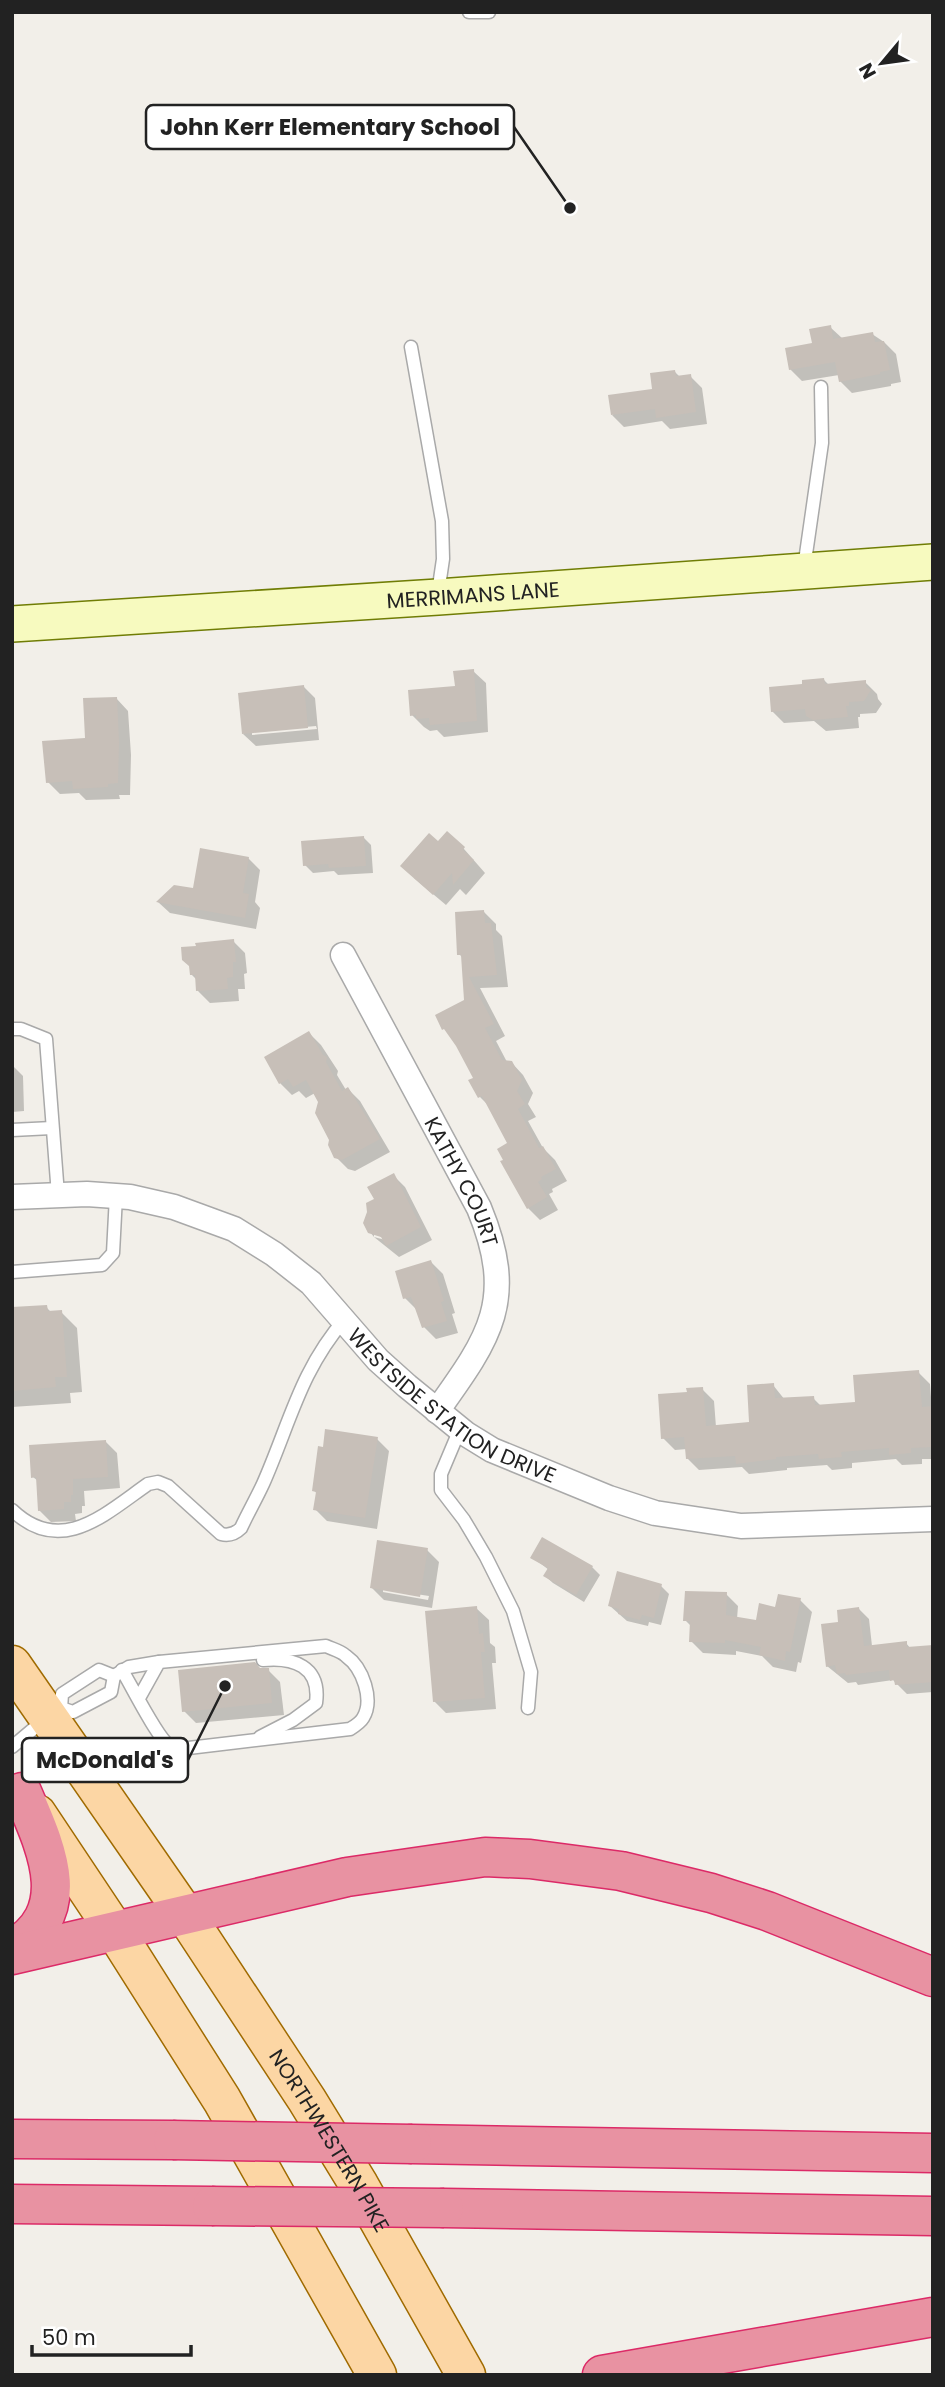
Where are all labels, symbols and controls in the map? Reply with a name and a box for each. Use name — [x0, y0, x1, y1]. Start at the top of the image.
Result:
north arrow — [847, 28, 917, 98]
text: N — [852, 58, 883, 84]
callout: John Kerr Elementary School — [146, 105, 514, 149]
text: John Kerr Elementary School — [160, 111, 500, 143]
street label: MERRIMANS LANE — [386, 574, 561, 615]
street label: KATHY COURT — [418, 1111, 506, 1249]
street label: WESTSIDE STATION DRIVE — [342, 1321, 561, 1489]
callout: McDonald's — [22, 1738, 188, 1782]
text: McDonald's — [36, 1744, 174, 1776]
street label: NORTHWESTERN PIKE — [263, 2043, 397, 2237]
scale bar — [32, 2314, 191, 2358]
text: 50 m — [42, 2323, 96, 2352]

